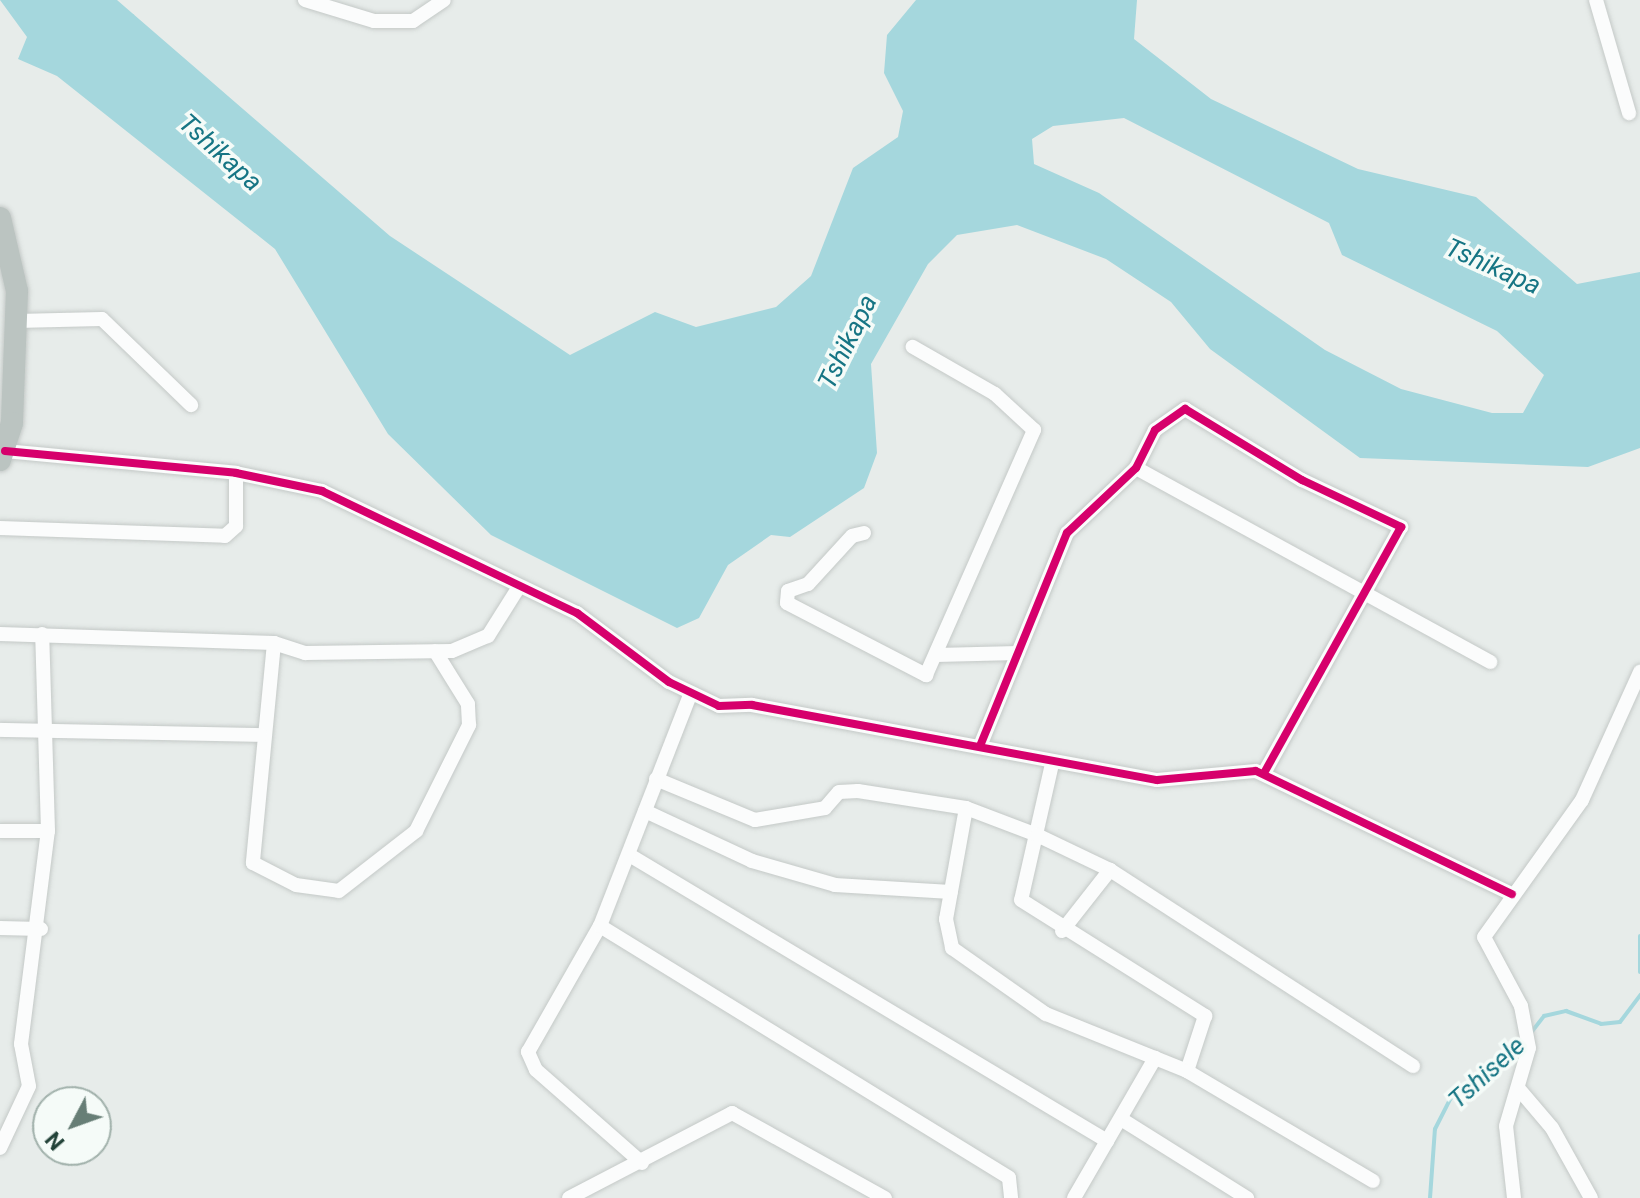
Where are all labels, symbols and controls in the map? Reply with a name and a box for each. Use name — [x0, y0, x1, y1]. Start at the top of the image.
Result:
water label: Tshikapa — [172, 108, 268, 198]
water label: Tshikapa — [1441, 232, 1545, 302]
water label: Tshikapa — [812, 290, 884, 394]
water label: Tshisele — [1442, 1030, 1532, 1116]
north arrow — [32, 1086, 112, 1166]
text: N — [40, 1127, 70, 1155]

